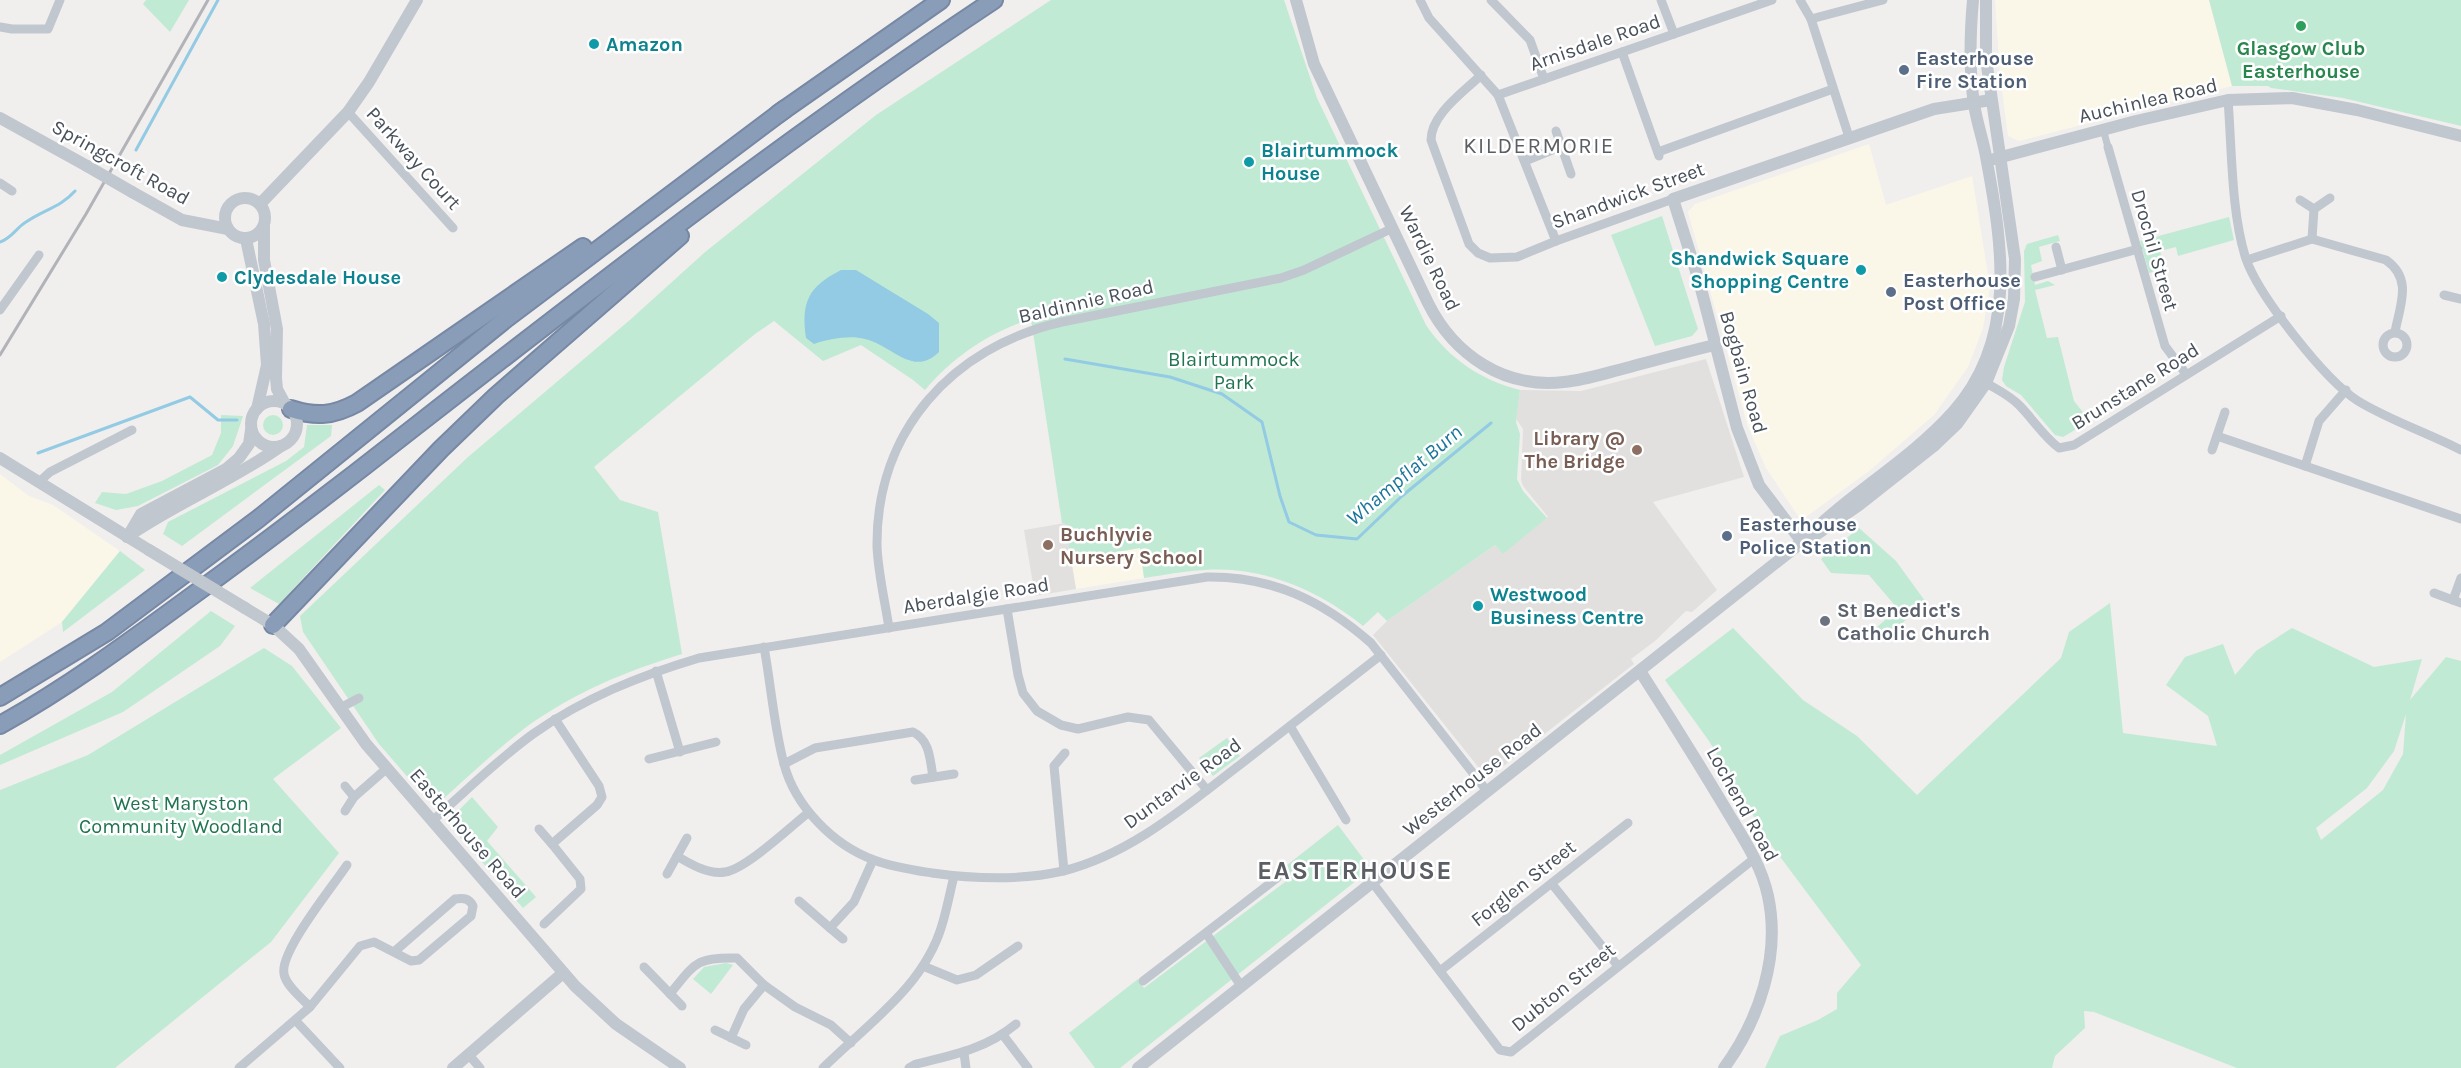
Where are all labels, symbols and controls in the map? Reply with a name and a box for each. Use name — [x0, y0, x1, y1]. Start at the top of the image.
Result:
street label: Arnisdale Road — [1527, 9, 1664, 76]
marker: Glasgow Club Easterhouse — [2294, 19, 2308, 33]
place label: Amazon — [606, 33, 683, 56]
marker: Amazon — [587, 37, 601, 51]
place label: Glasgow Club Easterhouse — [2237, 37, 2365, 83]
place label: Easterhouse Fire Station — [1916, 47, 2034, 93]
marker: Easterhouse Fire Station — [1897, 63, 1911, 77]
street label: Auchinlea Road — [2076, 73, 2220, 128]
street label: Parkway Court — [362, 102, 466, 215]
street label: Springcroft Road — [48, 115, 194, 210]
district label: KILDERMORIE — [1463, 133, 1615, 159]
place label: Blairtummock House — [1261, 139, 1398, 185]
marker: Blairtummock House — [1242, 155, 1256, 169]
street label: Shandwick Street — [1549, 157, 1708, 234]
street label: Drochil Street — [2126, 187, 2183, 314]
street label: Wardie Road — [1394, 202, 1465, 315]
place label: Shandwick Square Shopping Centre — [1671, 247, 1849, 293]
marker: Shandwick Square Shopping Centre — [1854, 263, 1868, 277]
place label: Clydesdale House — [234, 266, 401, 289]
place label: Easterhouse Post Office — [1903, 269, 2021, 315]
marker: Clydesdale House — [215, 270, 229, 284]
street label: Baldinnie Road — [1016, 275, 1156, 328]
marker: Easterhouse Post Office — [1884, 285, 1898, 299]
street label: Bogbain Road — [1715, 308, 1772, 436]
street label: Brunstane Road — [2067, 338, 2203, 435]
park label: Blairtummock Park — [1168, 348, 1300, 394]
water label: Whampflat Burn — [1341, 420, 1467, 530]
place label: Library @ The Bridge — [1524, 427, 1625, 473]
marker: Library @ The Bridge — [1630, 443, 1644, 457]
place label: Easterhouse Police Station — [1739, 513, 1871, 559]
place label: Buchlyvie Nursery School — [1060, 523, 1203, 569]
marker: Easterhouse Police Station — [1720, 529, 1734, 543]
marker: Buchlyvie Nursery School — [1041, 538, 1055, 552]
street label: Aberdalgie Road — [901, 573, 1051, 618]
place label: Westwood Business Centre — [1490, 583, 1644, 629]
marker: Westwood Business Centre — [1471, 599, 1485, 613]
place label: St Benedict's Catholic Church — [1837, 599, 1990, 645]
marker: St Benedict's Catholic Church — [1818, 614, 1832, 628]
street label: Westerhouse Road — [1398, 718, 1546, 841]
street label: Duntarvie Road — [1119, 733, 1246, 834]
street label: Lochend Road — [1702, 743, 1784, 866]
street label: Easterhouse Road — [405, 764, 530, 903]
park label: West Maryston Community Woodland — [79, 792, 283, 838]
street label: Forglen Street — [1466, 835, 1581, 931]
district label: EASTERHOUSE — [1257, 855, 1453, 886]
street label: Dubton Street — [1507, 938, 1620, 1036]

